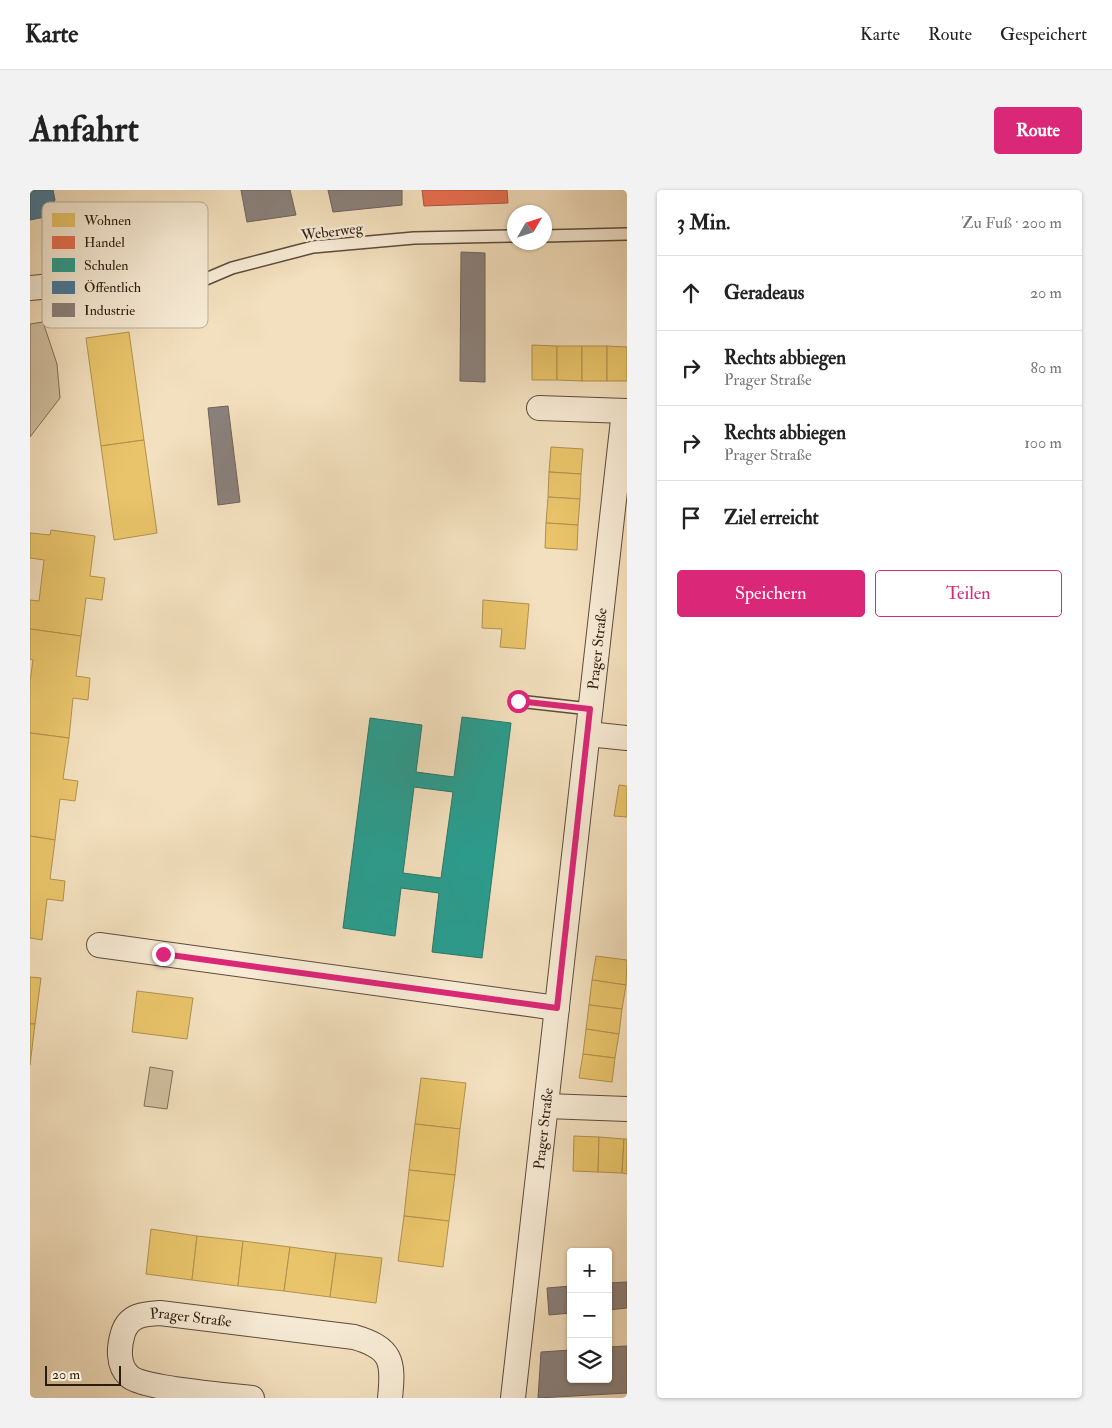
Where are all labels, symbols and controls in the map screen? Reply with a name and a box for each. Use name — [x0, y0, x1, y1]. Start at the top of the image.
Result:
text: Karte — [25, 19, 78, 50]
text: Karte — [860, 23, 900, 46]
text: Route — [928, 23, 972, 46]
text: Gespeichert — [1000, 23, 1087, 46]
button: Route — [994, 107, 1082, 154]
text: Anfahrt — [30, 108, 139, 152]
legend — [42, 202, 208, 328]
north arrow — [507, 205, 552, 250]
text: 3 Min. — [677, 209, 730, 236]
text: Wohnen — [83, 212, 131, 229]
text: Zu Fuß · 200 m — [962, 213, 1062, 233]
street label: Weberweg — [299, 219, 365, 245]
text: Handel — [84, 234, 125, 251]
text: Schulen — [84, 257, 129, 274]
text: Öffentlich — [84, 279, 142, 296]
icon: ahead — [677, 279, 705, 307]
text: Geradeaus — [724, 281, 804, 305]
text: 20 m — [1030, 283, 1062, 303]
text: Industrie — [84, 302, 135, 319]
text: Rechts abbiegen — [724, 346, 846, 370]
icon: right — [677, 354, 705, 382]
text: 80 m — [1031, 358, 1062, 378]
text: Prager Straße — [724, 370, 812, 390]
text: Rechts abbiegen — [724, 421, 846, 445]
icon: right — [677, 429, 705, 457]
text: 100 m — [1024, 433, 1062, 453]
text: Prager Straße — [724, 445, 812, 465]
icon: arrive — [677, 504, 705, 532]
text: Ziel erreicht — [724, 506, 819, 530]
button: Speichern — [677, 570, 865, 617]
button: Teilen — [875, 570, 1062, 617]
street label: Prager Straße — [583, 607, 611, 691]
route start — [507, 690, 530, 713]
route end — [152, 943, 175, 966]
street label: Prager Straße — [529, 1087, 557, 1171]
map controls — [567, 1248, 612, 1383]
button: + — [567, 1248, 612, 1293]
button: − — [567, 1293, 612, 1338]
street label: Prager Straße — [149, 1303, 233, 1331]
button: layers — [567, 1338, 612, 1383]
scale bar — [45, 1363, 121, 1386]
text: 20 m — [52, 1366, 80, 1383]

